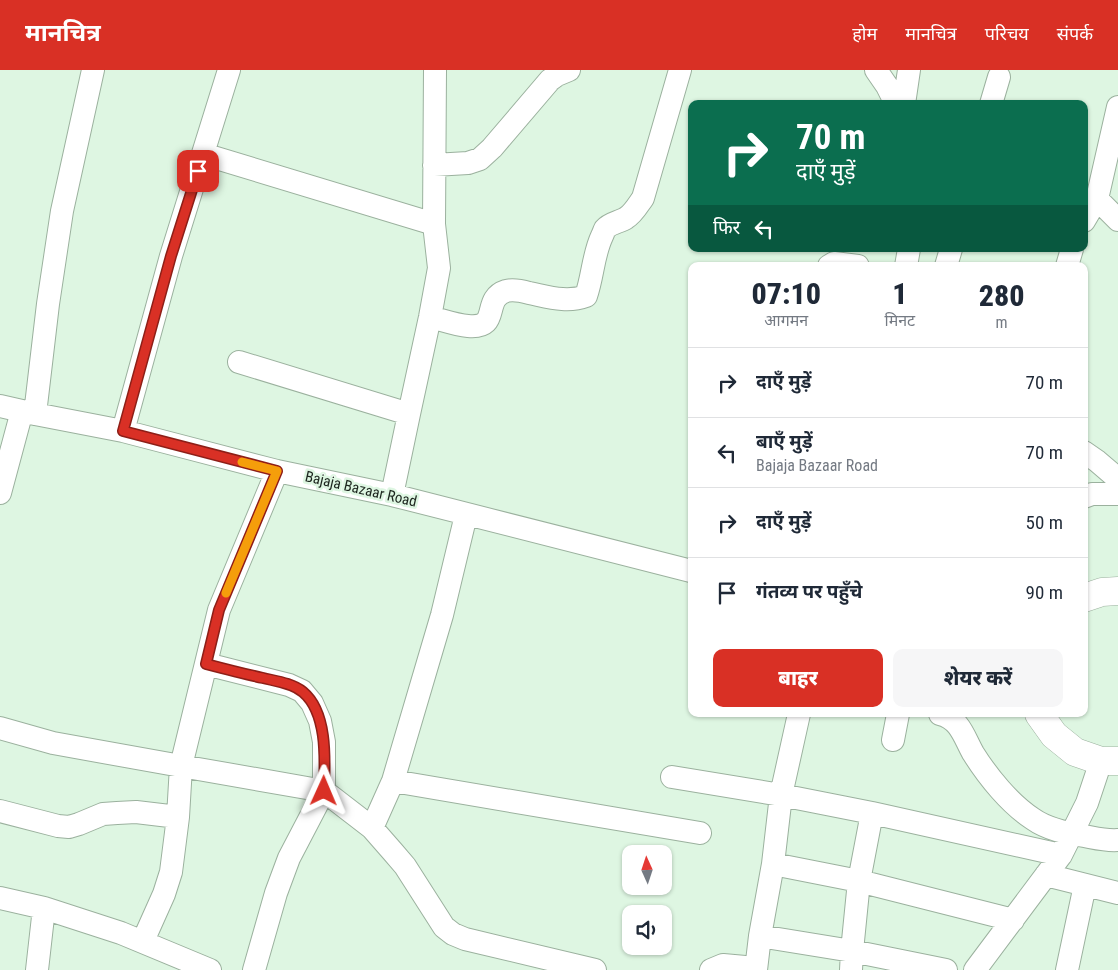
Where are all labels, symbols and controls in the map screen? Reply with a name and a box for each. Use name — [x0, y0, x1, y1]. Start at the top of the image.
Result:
text: मानचित्र — [25, 19, 101, 47]
text: होम — [852, 23, 877, 44]
text: मानचित्र — [905, 23, 957, 44]
text: परिचय — [985, 23, 1029, 44]
text: संपर्क — [1057, 23, 1093, 44]
text: 70 m — [796, 117, 865, 158]
icon: right — [713, 120, 778, 185]
pin — [177, 150, 219, 192]
icon: arrive — [184, 157, 212, 185]
text: दाएँ मुड़ें — [796, 159, 856, 184]
icon: left — [750, 215, 778, 243]
text: फिर — [713, 216, 740, 239]
text: 07:10 — [752, 276, 821, 311]
text: 1 — [892, 276, 907, 311]
text: 280 — [979, 278, 1024, 313]
text: आगमन — [764, 311, 808, 330]
text: मिनट — [885, 311, 915, 330]
text: m — [996, 313, 1008, 332]
icon: right — [713, 369, 741, 397]
text: दाएँ मुड़ें — [756, 370, 811, 393]
text: 70 m — [1026, 371, 1063, 394]
text: बाएँ मुड़ें — [756, 430, 812, 453]
icon: left — [713, 439, 741, 467]
text: 70 m — [1026, 441, 1063, 464]
text: Bajaja Bazaar Road — [756, 456, 878, 475]
street label: Bajaja Bazaar Road — [303, 467, 419, 511]
icon: right — [713, 509, 741, 537]
text: दाएँ मुड़ें — [756, 510, 811, 533]
text: 50 m — [1026, 511, 1063, 534]
icon: arrive — [713, 579, 741, 607]
text: गंतव्य पर पहुँचे — [756, 580, 862, 603]
text: 90 m — [1026, 581, 1063, 604]
button: बाहर — [713, 649, 883, 707]
button: शेयर करें — [893, 649, 1063, 707]
position arrow — [297, 764, 349, 816]
north arrow — [622, 845, 672, 895]
map controls — [622, 845, 672, 955]
button: sound — [622, 905, 672, 955]

